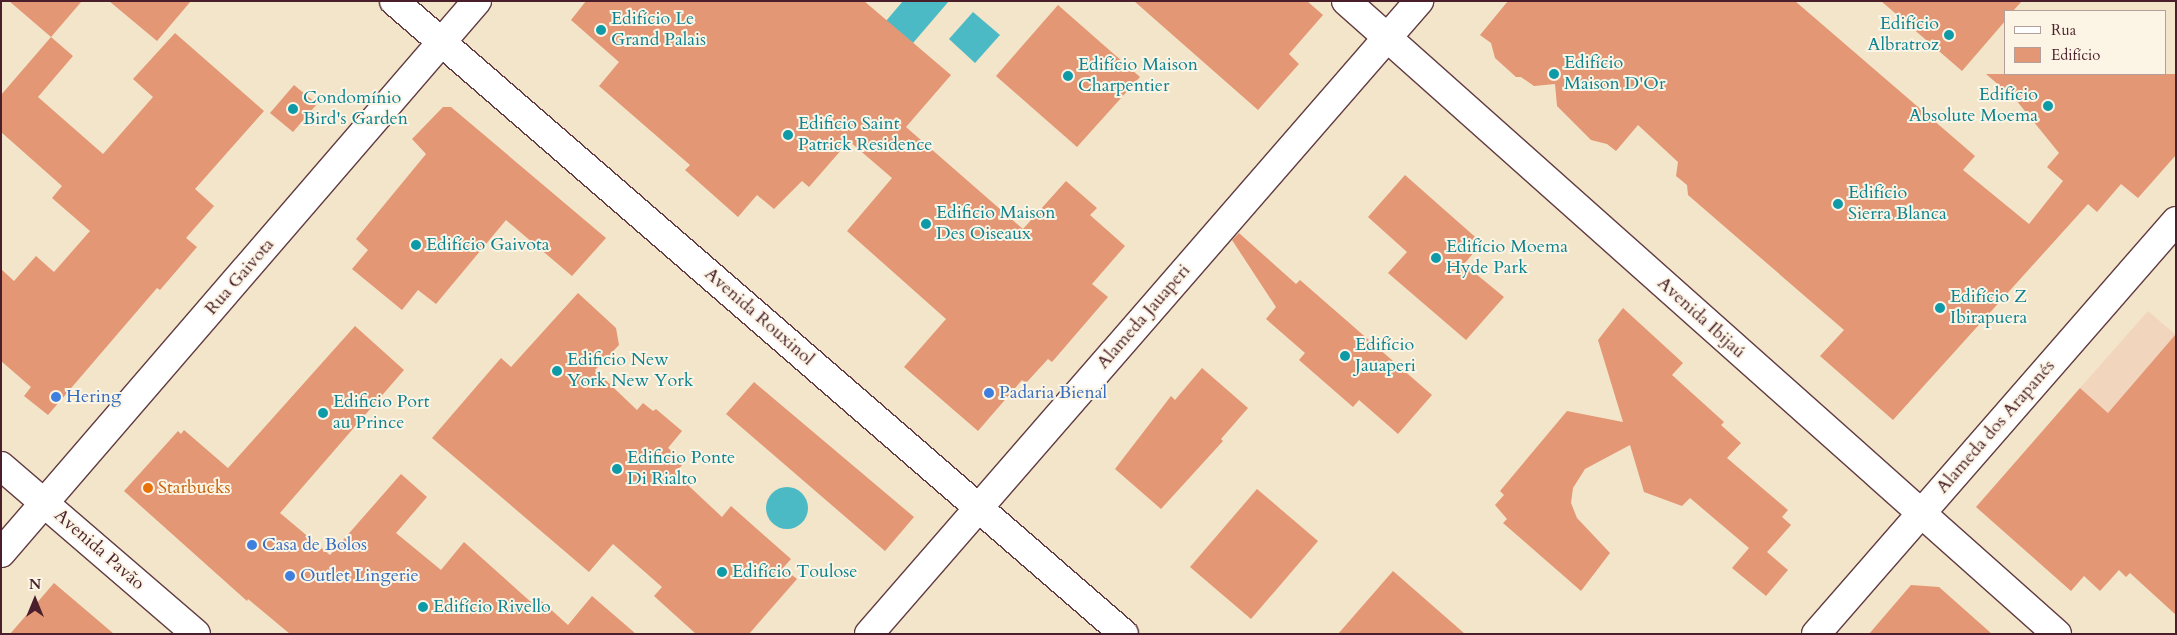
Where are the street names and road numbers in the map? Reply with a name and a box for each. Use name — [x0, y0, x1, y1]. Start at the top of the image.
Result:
street label: Rua Gaivota — [201, 234, 279, 320]
street label: Alameda Jauaperi — [1093, 260, 1195, 374]
street label: Avenida Rouxinol — [700, 264, 818, 370]
street label: Avenida Ibijaú — [1652, 273, 1750, 363]
street label: Alameda dos Arapanés — [1932, 356, 2060, 498]
street label: Avenida Pavão — [49, 505, 149, 595]

